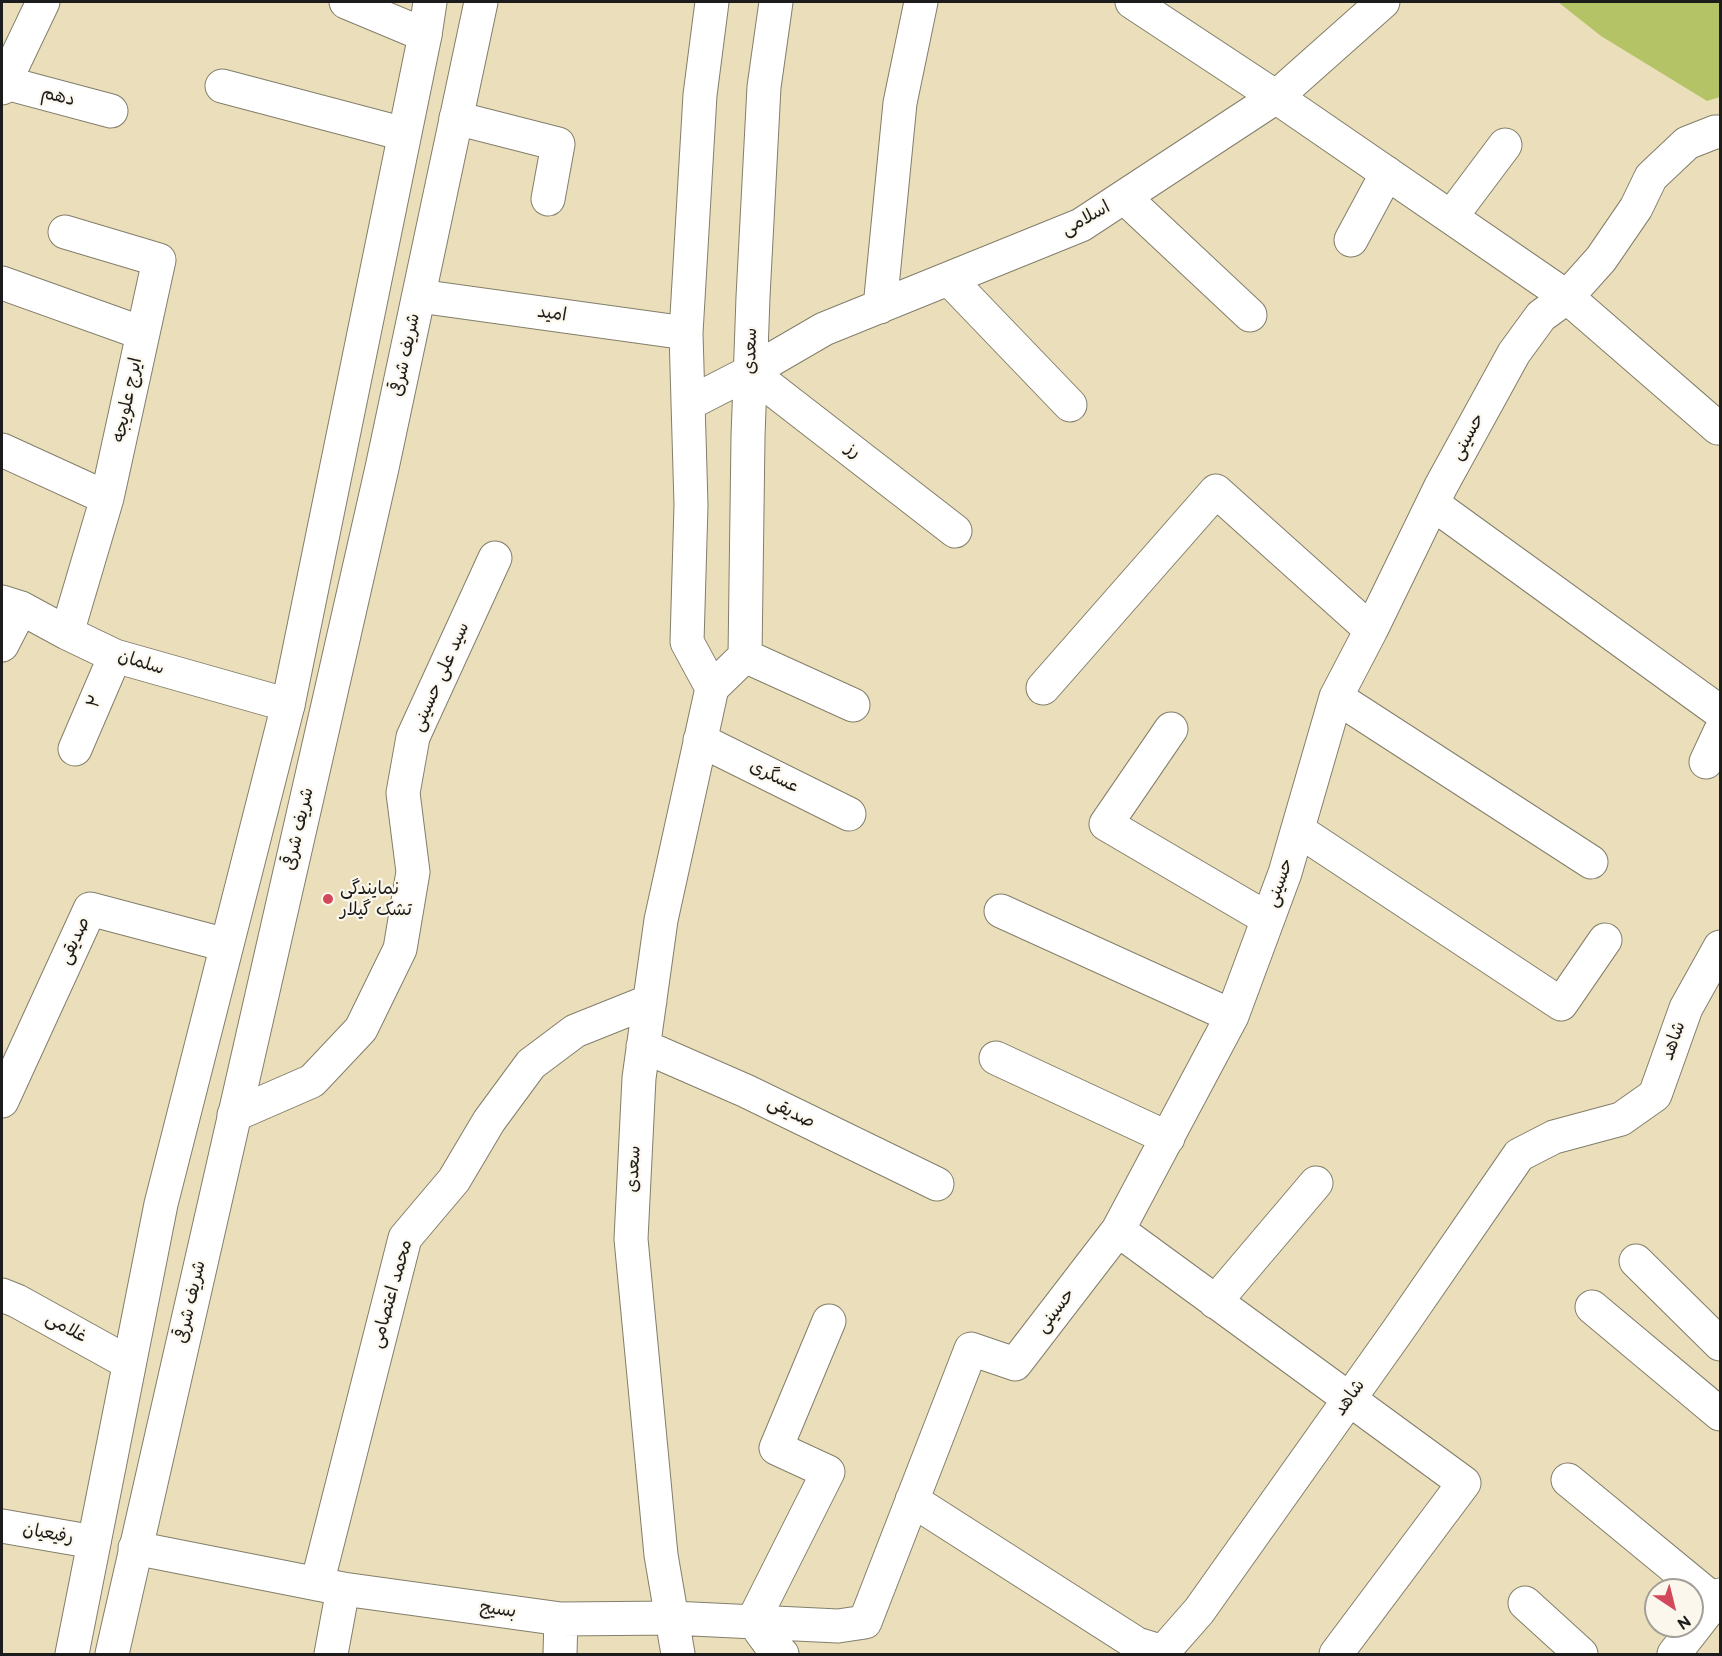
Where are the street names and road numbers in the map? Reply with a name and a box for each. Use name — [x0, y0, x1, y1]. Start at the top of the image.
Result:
street label: دهم — [39, 82, 77, 112]
street label: اسلامی — [1058, 197, 1114, 241]
street label: امید — [536, 301, 568, 327]
street label: شریف شرقی — [387, 311, 425, 399]
street label: سعدی — [739, 327, 763, 375]
street label: ایرج علویجه — [108, 356, 148, 444]
street label: حسینی — [1446, 410, 1490, 464]
street label: رز — [841, 438, 865, 464]
street label: سید علی حسینی — [407, 619, 475, 735]
street label: سلمان — [115, 646, 167, 680]
street label: ۲ — [83, 692, 107, 712]
street label: عسگری — [746, 756, 802, 798]
street label: شریف شرقی — [279, 785, 319, 873]
street label: حسینی — [1262, 856, 1298, 910]
street label: صدیقی — [55, 914, 95, 968]
street label: شاهد — [1657, 1019, 1691, 1063]
street label: صدیقی — [764, 1092, 818, 1134]
street label: سعدی — [622, 1145, 646, 1193]
street label: محمد اعتصامی — [366, 1237, 418, 1351]
street label: شریف شرقی — [171, 1258, 211, 1346]
street label: حسینی — [1032, 1284, 1080, 1338]
street label: غلامی — [42, 1308, 90, 1348]
street label: شاهد — [1330, 1376, 1370, 1420]
street label: رفیعیان — [21, 1519, 75, 1549]
street label: بسیج — [478, 1597, 518, 1623]

